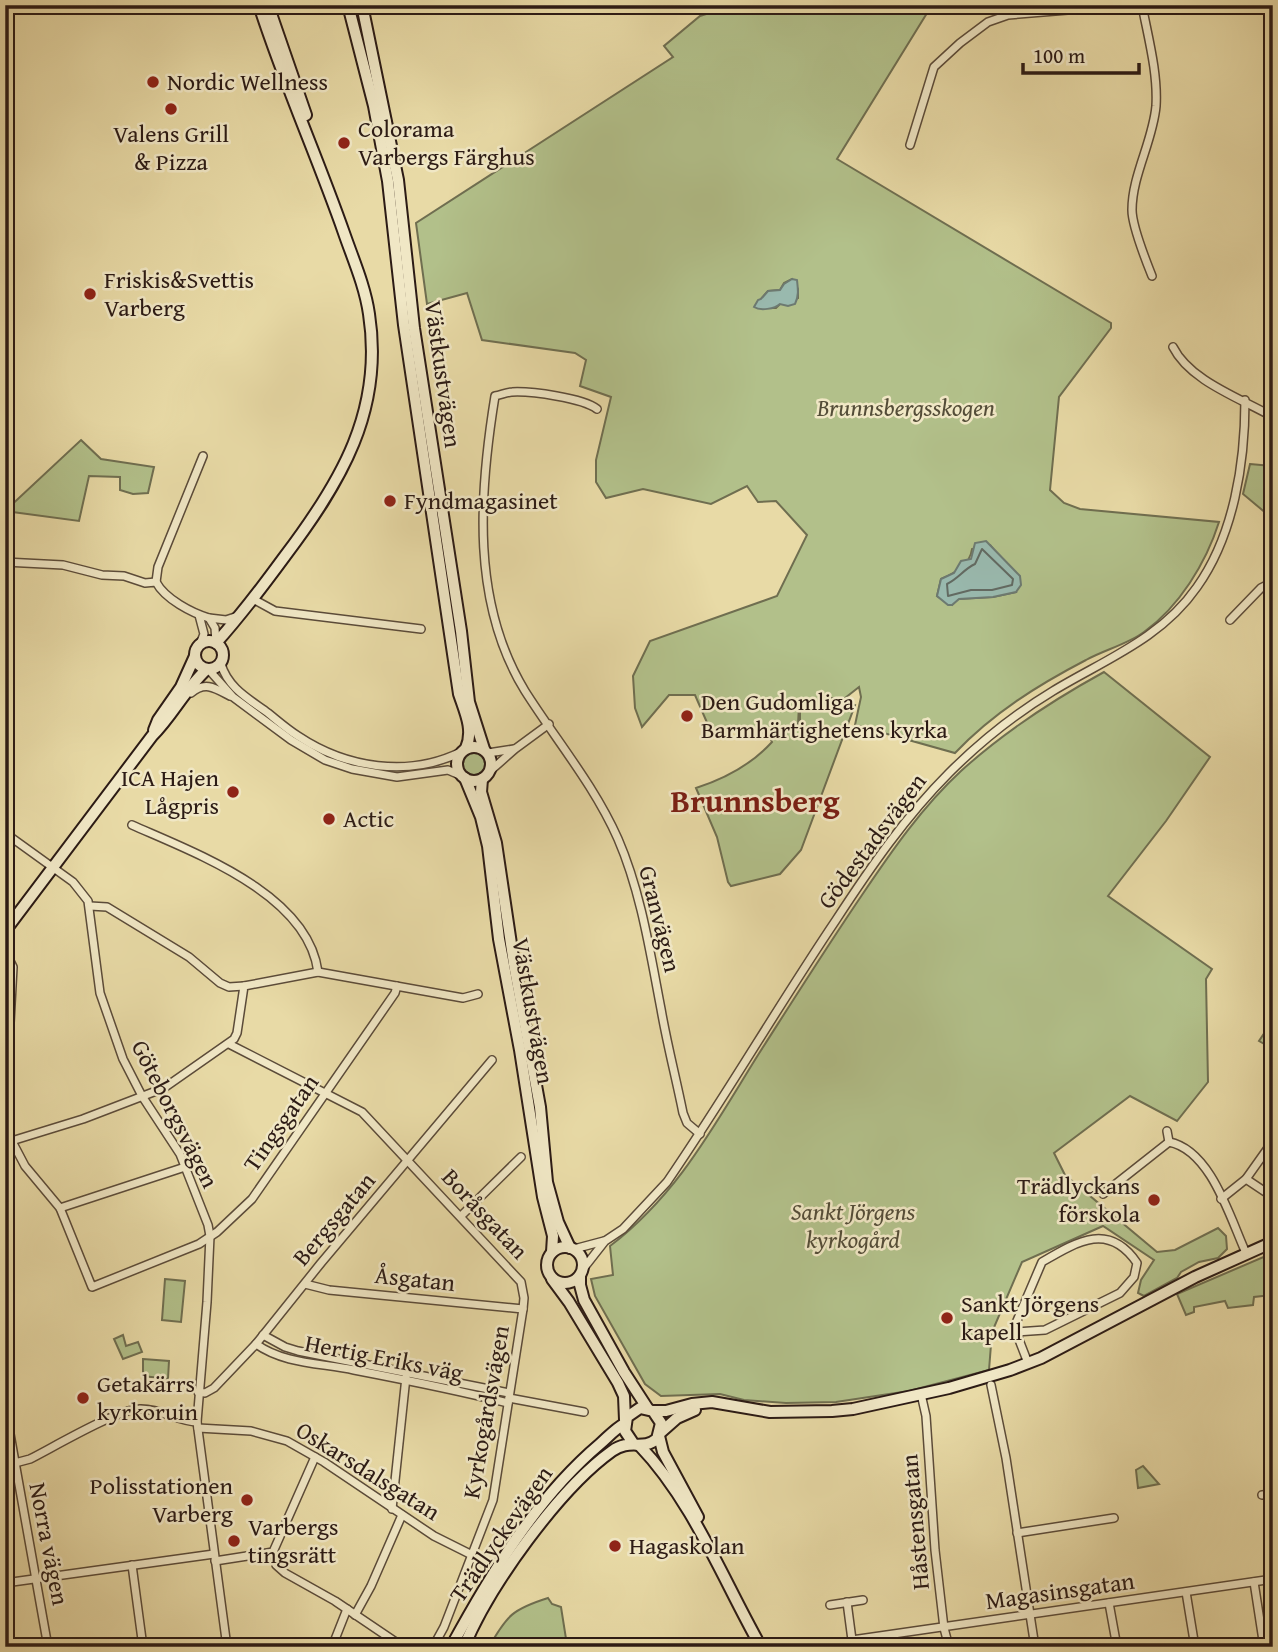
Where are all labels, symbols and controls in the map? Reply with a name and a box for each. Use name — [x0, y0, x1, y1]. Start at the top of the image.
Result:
scale bar — [1023, 32, 1138, 76]
text: 100 m — [1033, 40, 1085, 71]
place label: Nordic Wellness — [167, 64, 328, 99]
marker: Nordic Wellness — [145, 74, 161, 90]
marker: Valens Grill & Pizza — [163, 101, 179, 117]
place label: Colorama Varbergs Färghus — [358, 111, 535, 174]
place label: Valens Grill & Pizza — [113, 116, 229, 179]
marker: Colorama Varbergs Färghus — [336, 135, 352, 151]
place label: Friskis&Svettis Varberg — [104, 262, 254, 325]
marker: Friskis&Svettis Varberg — [82, 286, 98, 302]
street label: Västkustvägen — [416, 298, 471, 450]
park label: Brunnsbergsskogen — [816, 390, 995, 425]
place label: Fyndmagasinet — [404, 483, 558, 518]
marker: Fyndmagasinet — [382, 493, 398, 509]
place label: Den Gudomliga Barmhärtighetens kyrka — [701, 684, 948, 747]
marker: Den Gudomliga Barmhärtighetens kyrka — [679, 708, 695, 724]
place label: ICA Hajen Lågpris — [121, 760, 220, 823]
street label: Gödestadsvägen — [809, 765, 935, 916]
district label: Brunnsberg — [670, 777, 840, 824]
marker: ICA Hajen Lågpris — [225, 784, 241, 800]
place label: Actic — [343, 801, 394, 836]
marker: Actic — [321, 811, 337, 827]
street label: Granvägen — [630, 862, 691, 976]
street label: Västkustvägen — [503, 935, 564, 1087]
street label: Göteborgsvägen — [123, 1034, 228, 1194]
street label: Tingsgatan — [234, 1066, 327, 1179]
street label: Boråsgatan — [434, 1160, 537, 1267]
street label: Bergsgatan — [284, 1164, 384, 1273]
place label: Trädlyckans förskola — [1017, 1168, 1141, 1231]
marker: Trädlyckans förskola — [1146, 1192, 1162, 1208]
park label: Sankt Jörgens kyrkogård — [791, 1194, 916, 1257]
street label: Åsgatan — [373, 1257, 458, 1300]
place label: Sankt Jörgens kapell — [961, 1286, 1099, 1349]
marker: Sankt Jörgens kapell — [939, 1310, 955, 1326]
street label: Kyrkogårdsvägen — [453, 1322, 518, 1501]
street label: Hertig Eriks väg — [302, 1325, 466, 1390]
place label: Getakärrs kyrkoruin — [97, 1366, 199, 1429]
marker: Getakärrs kyrkoruin — [75, 1390, 91, 1406]
street label: Oskarsdalsgatan — [289, 1412, 448, 1529]
street label: Håstensgatan — [891, 1452, 938, 1591]
street label: Trädlyckevägen — [441, 1458, 561, 1609]
place label: Polisstationen Varberg — [90, 1468, 234, 1531]
street label: Norra vägen — [20, 1480, 79, 1609]
marker: Polisstationen Varberg — [239, 1492, 255, 1508]
place label: Varbergs tingsrätt — [248, 1509, 339, 1572]
place label: Hagaskolan — [629, 1528, 745, 1563]
marker: Varbergs tingsrätt — [226, 1533, 242, 1549]
marker: Hagaskolan — [607, 1538, 623, 1554]
street label: Magasinsgatan — [983, 1563, 1137, 1618]

